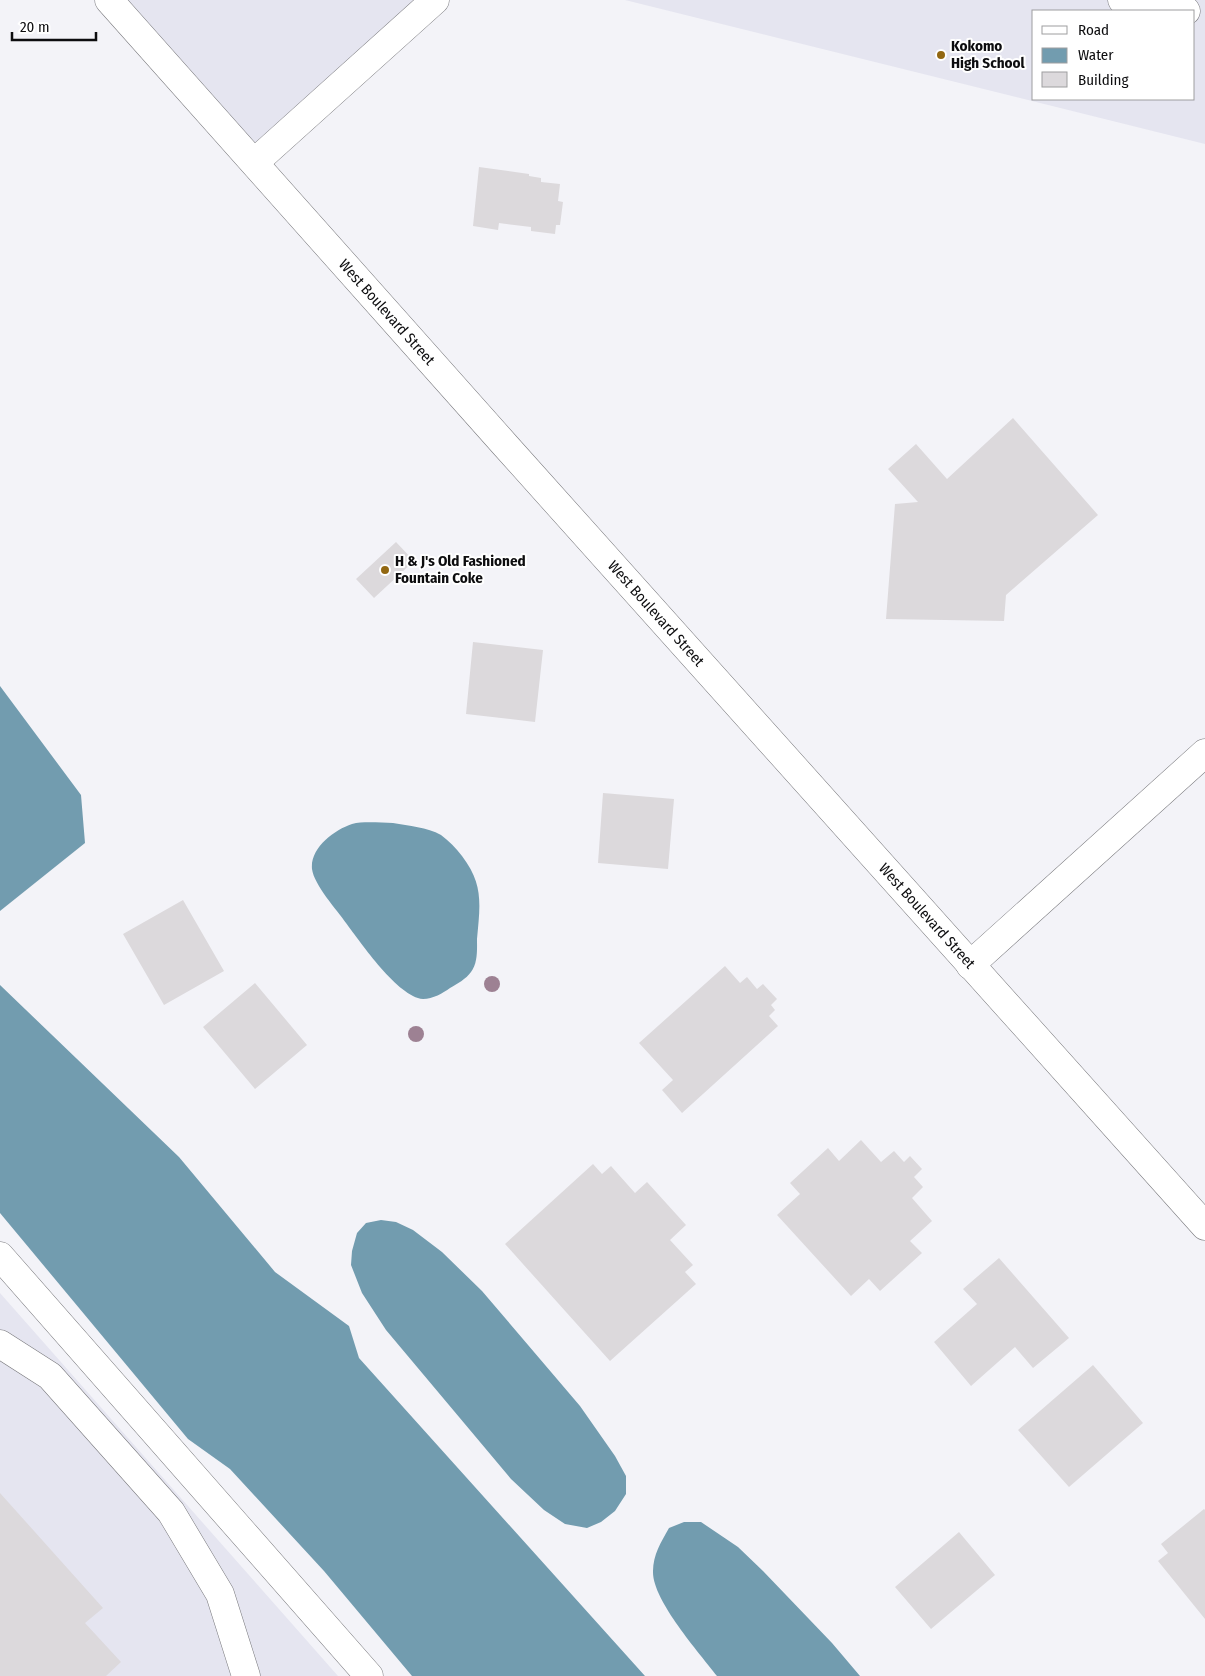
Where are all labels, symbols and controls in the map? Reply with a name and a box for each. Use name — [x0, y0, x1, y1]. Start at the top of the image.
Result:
scale bar — [12, 10, 96, 42]
legend — [1032, 10, 1195, 100]
text: 20 m — [20, 18, 50, 36]
text: Road — [1078, 21, 1109, 39]
place label: Kokomo High School — [951, 37, 1026, 72]
text: Water — [1078, 46, 1114, 64]
marker: Kokomo High School — [935, 49, 947, 61]
text: Building — [1078, 71, 1129, 89]
street label: West Boulevard Street — [335, 256, 439, 369]
place label: H & J's Old Fashioned Fountain Coke — [395, 552, 526, 587]
street label: West Boulevard Street — [604, 557, 708, 670]
marker: H & J's Old Fashioned Fountain Coke — [379, 564, 391, 576]
street label: West Boulevard Street — [875, 859, 979, 972]

